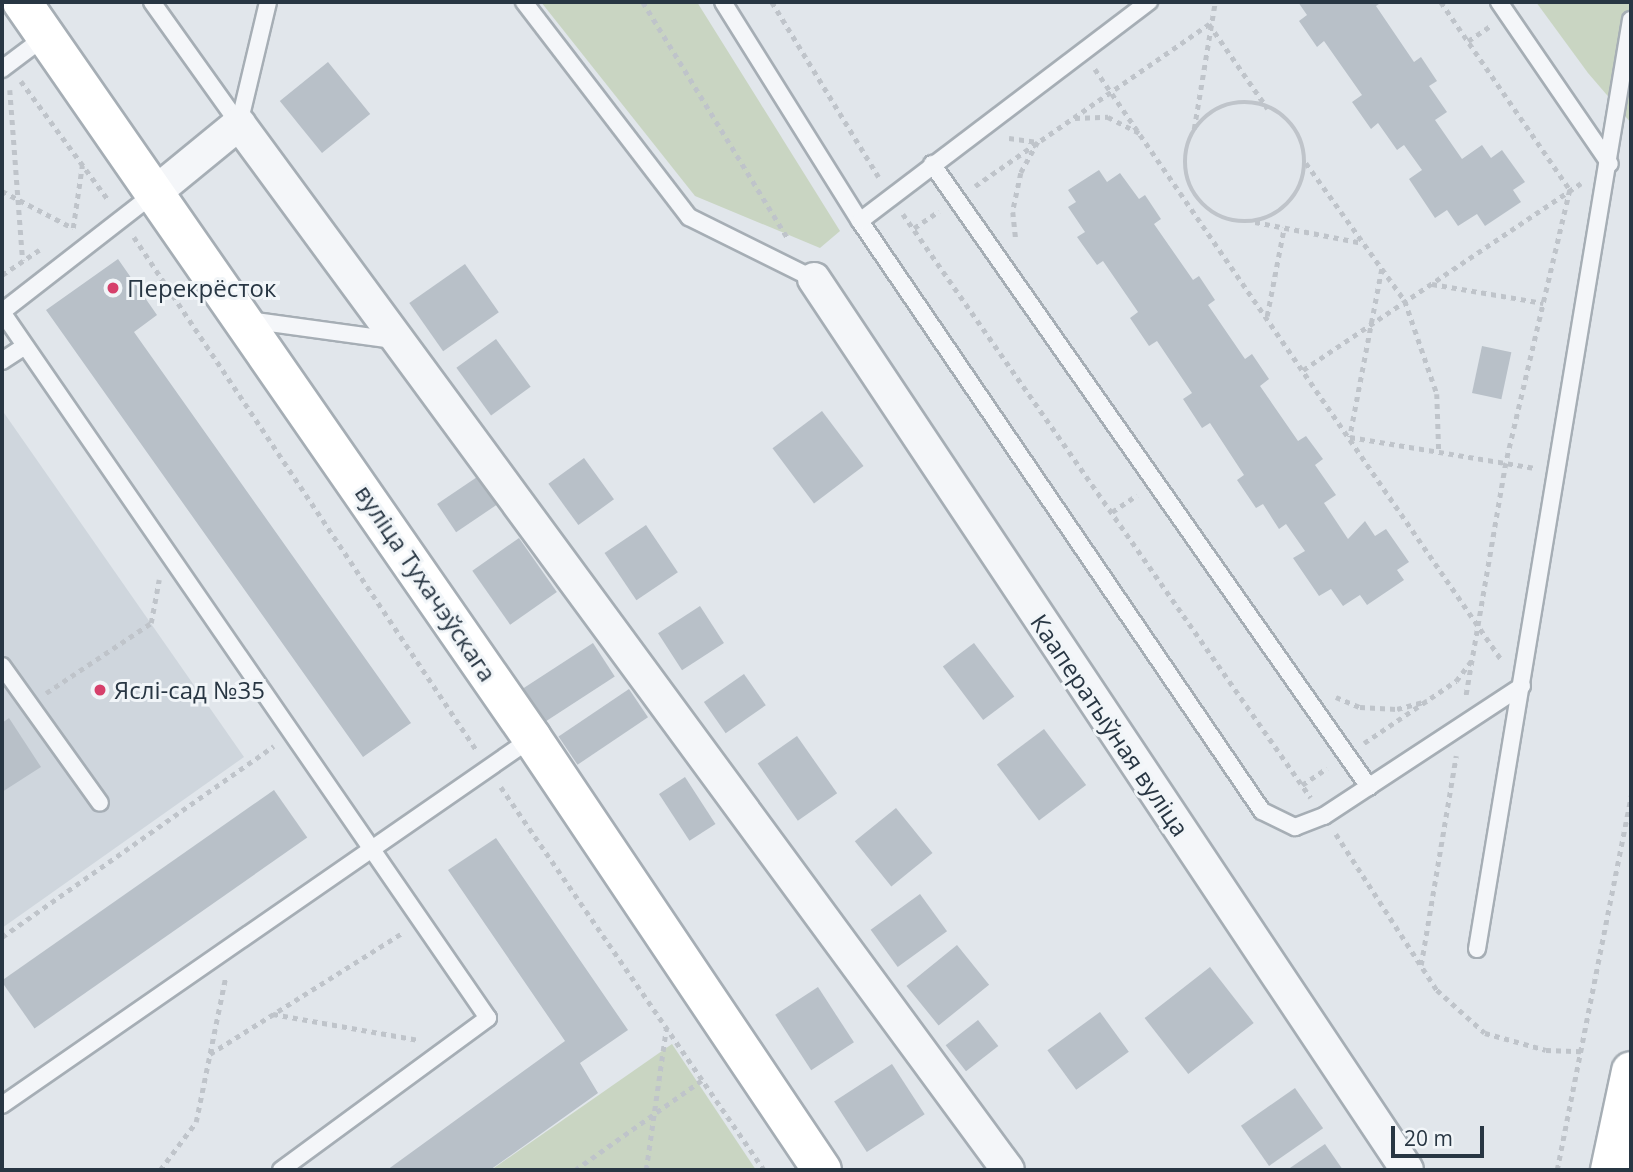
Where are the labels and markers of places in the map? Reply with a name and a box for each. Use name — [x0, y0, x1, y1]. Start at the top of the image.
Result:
place label: Перекрёсток — [127, 274, 276, 302]
marker: Перекрёсток — [105, 280, 121, 296]
place label: Яслі-сад №35 — [114, 676, 265, 704]
marker: Яслі-сад №35 — [92, 682, 108, 698]

